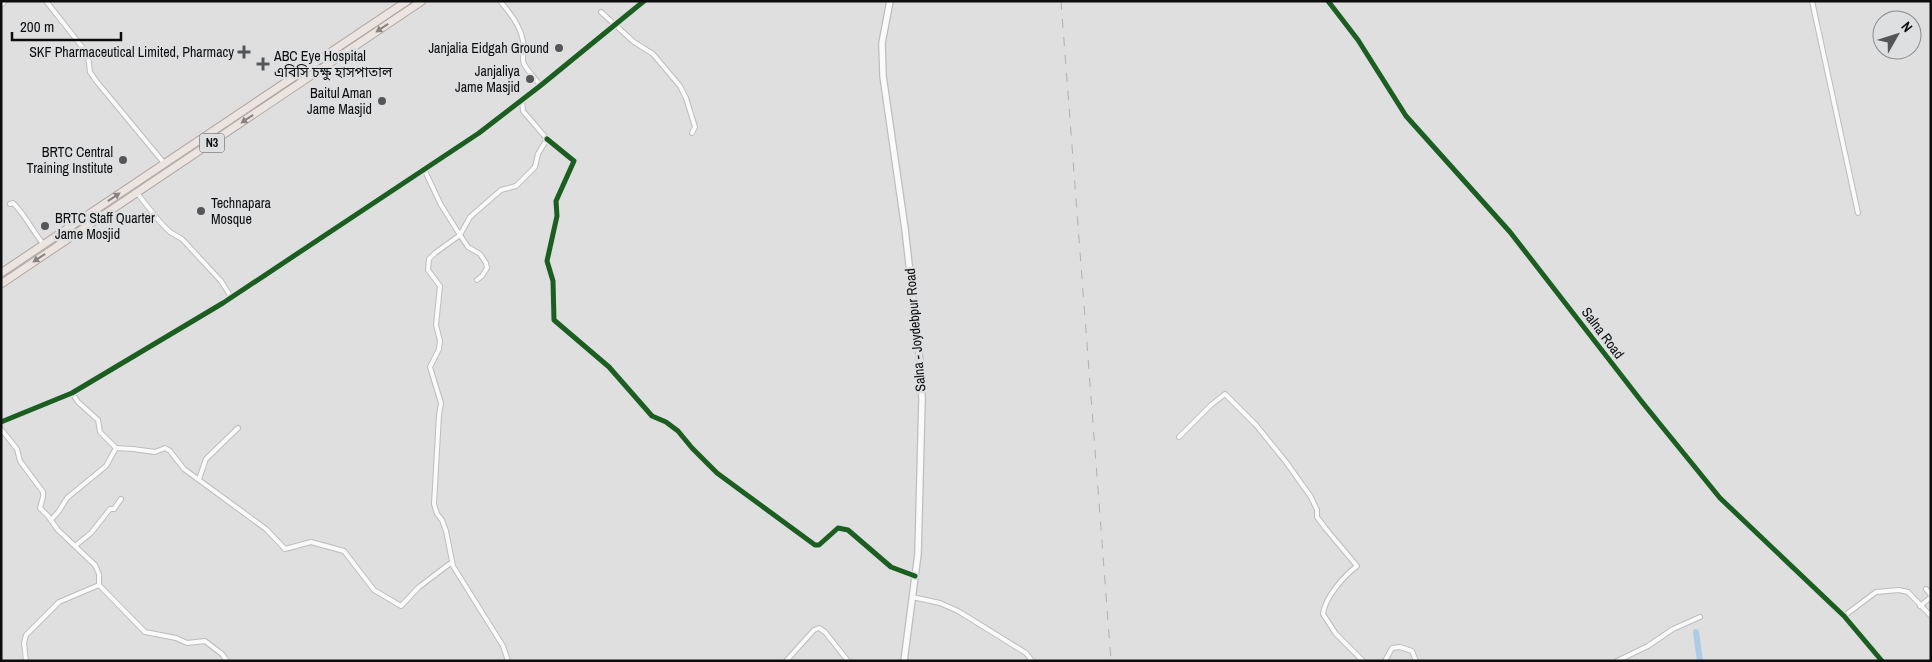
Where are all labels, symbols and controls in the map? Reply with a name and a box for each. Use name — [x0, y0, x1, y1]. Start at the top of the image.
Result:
scale bar — [12, 10, 121, 42]
north arrow — [1872, 10, 1922, 60]
text: 200 m — [20, 16, 54, 37]
text: N — [1897, 18, 1917, 36]
one-way arrow — [375, 24, 388, 33]
place label: Janjalia Eidgah Ground — [428, 39, 549, 57]
marker: Janjalia Eidgah Ground — [553, 42, 565, 54]
place label: SKF Pharmaceutical Limited, Pharmacy — [29, 43, 234, 61]
marker: SKF Pharmaceutical Limited, Pharmacy — [238, 46, 250, 58]
place label: ABC Eye Hospital এবিসি চক্ষু হাসপাতাল — [273, 47, 393, 81]
marker: ABC Eye Hospital এবিসি চক্ষু হাসপাতাল — [256, 57, 270, 71]
place label: Janjaliya Jame Masjid — [455, 62, 521, 96]
marker: Janjaliya Jame Masjid — [524, 73, 536, 85]
place label: Baitul Aman Jame Masjid — [307, 84, 372, 118]
marker: Baitul Aman Jame Masjid — [376, 95, 388, 107]
one-way arrow — [240, 114, 253, 124]
road number: N3 — [200, 134, 224, 152]
place label: BRTC Central Training Institute — [27, 143, 113, 177]
marker: BRTC Central Training Institute — [117, 154, 129, 166]
one-way arrow — [108, 192, 121, 202]
place label: Technapara Mosque — [211, 194, 272, 228]
marker: Technapara Mosque — [195, 205, 207, 217]
place label: BRTC Staff Quarter Jame Mosjid — [55, 209, 155, 243]
marker: BRTC Staff Quarter Jame Mosjid — [39, 220, 51, 232]
one-way arrow — [32, 253, 46, 263]
street label: Salna - Joydebpur Road — [901, 268, 929, 392]
street label: Salna Road — [1578, 304, 1628, 362]

